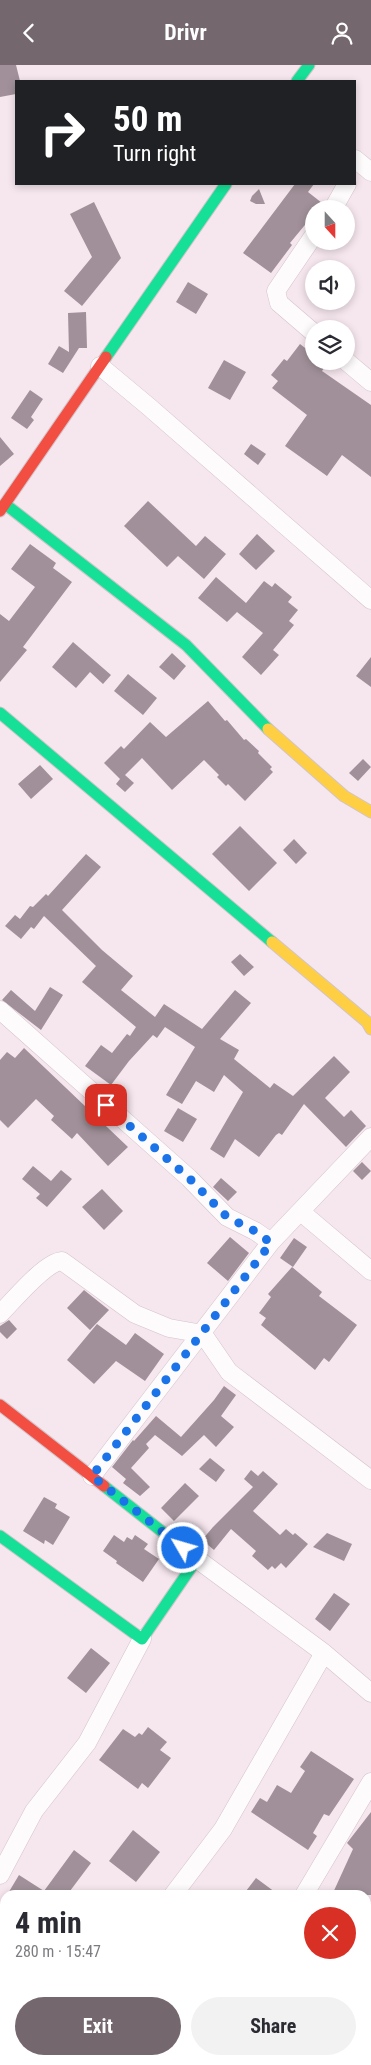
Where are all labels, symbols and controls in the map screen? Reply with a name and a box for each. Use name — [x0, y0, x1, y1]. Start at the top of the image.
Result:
icon: back — [15, 19, 43, 47]
icon: person — [328, 19, 356, 47]
text: Drivr — [164, 20, 207, 45]
text: 50 m — [113, 99, 182, 140]
icon: right — [30, 100, 95, 165]
text: Turn right — [113, 141, 196, 166]
north arrow — [305, 200, 355, 250]
map controls — [305, 200, 355, 370]
button: sound — [305, 260, 355, 310]
button: layers — [305, 320, 355, 370]
pin — [85, 1084, 127, 1126]
icon: arrive — [92, 1091, 120, 1119]
position arrow — [156, 1521, 208, 1573]
text: 4 min — [15, 1905, 82, 1940]
button: close — [304, 1907, 356, 1959]
text: 280 m · 15:47 — [15, 1942, 101, 1961]
button: Exit — [15, 1997, 181, 2055]
button: Share — [191, 1997, 356, 2055]

